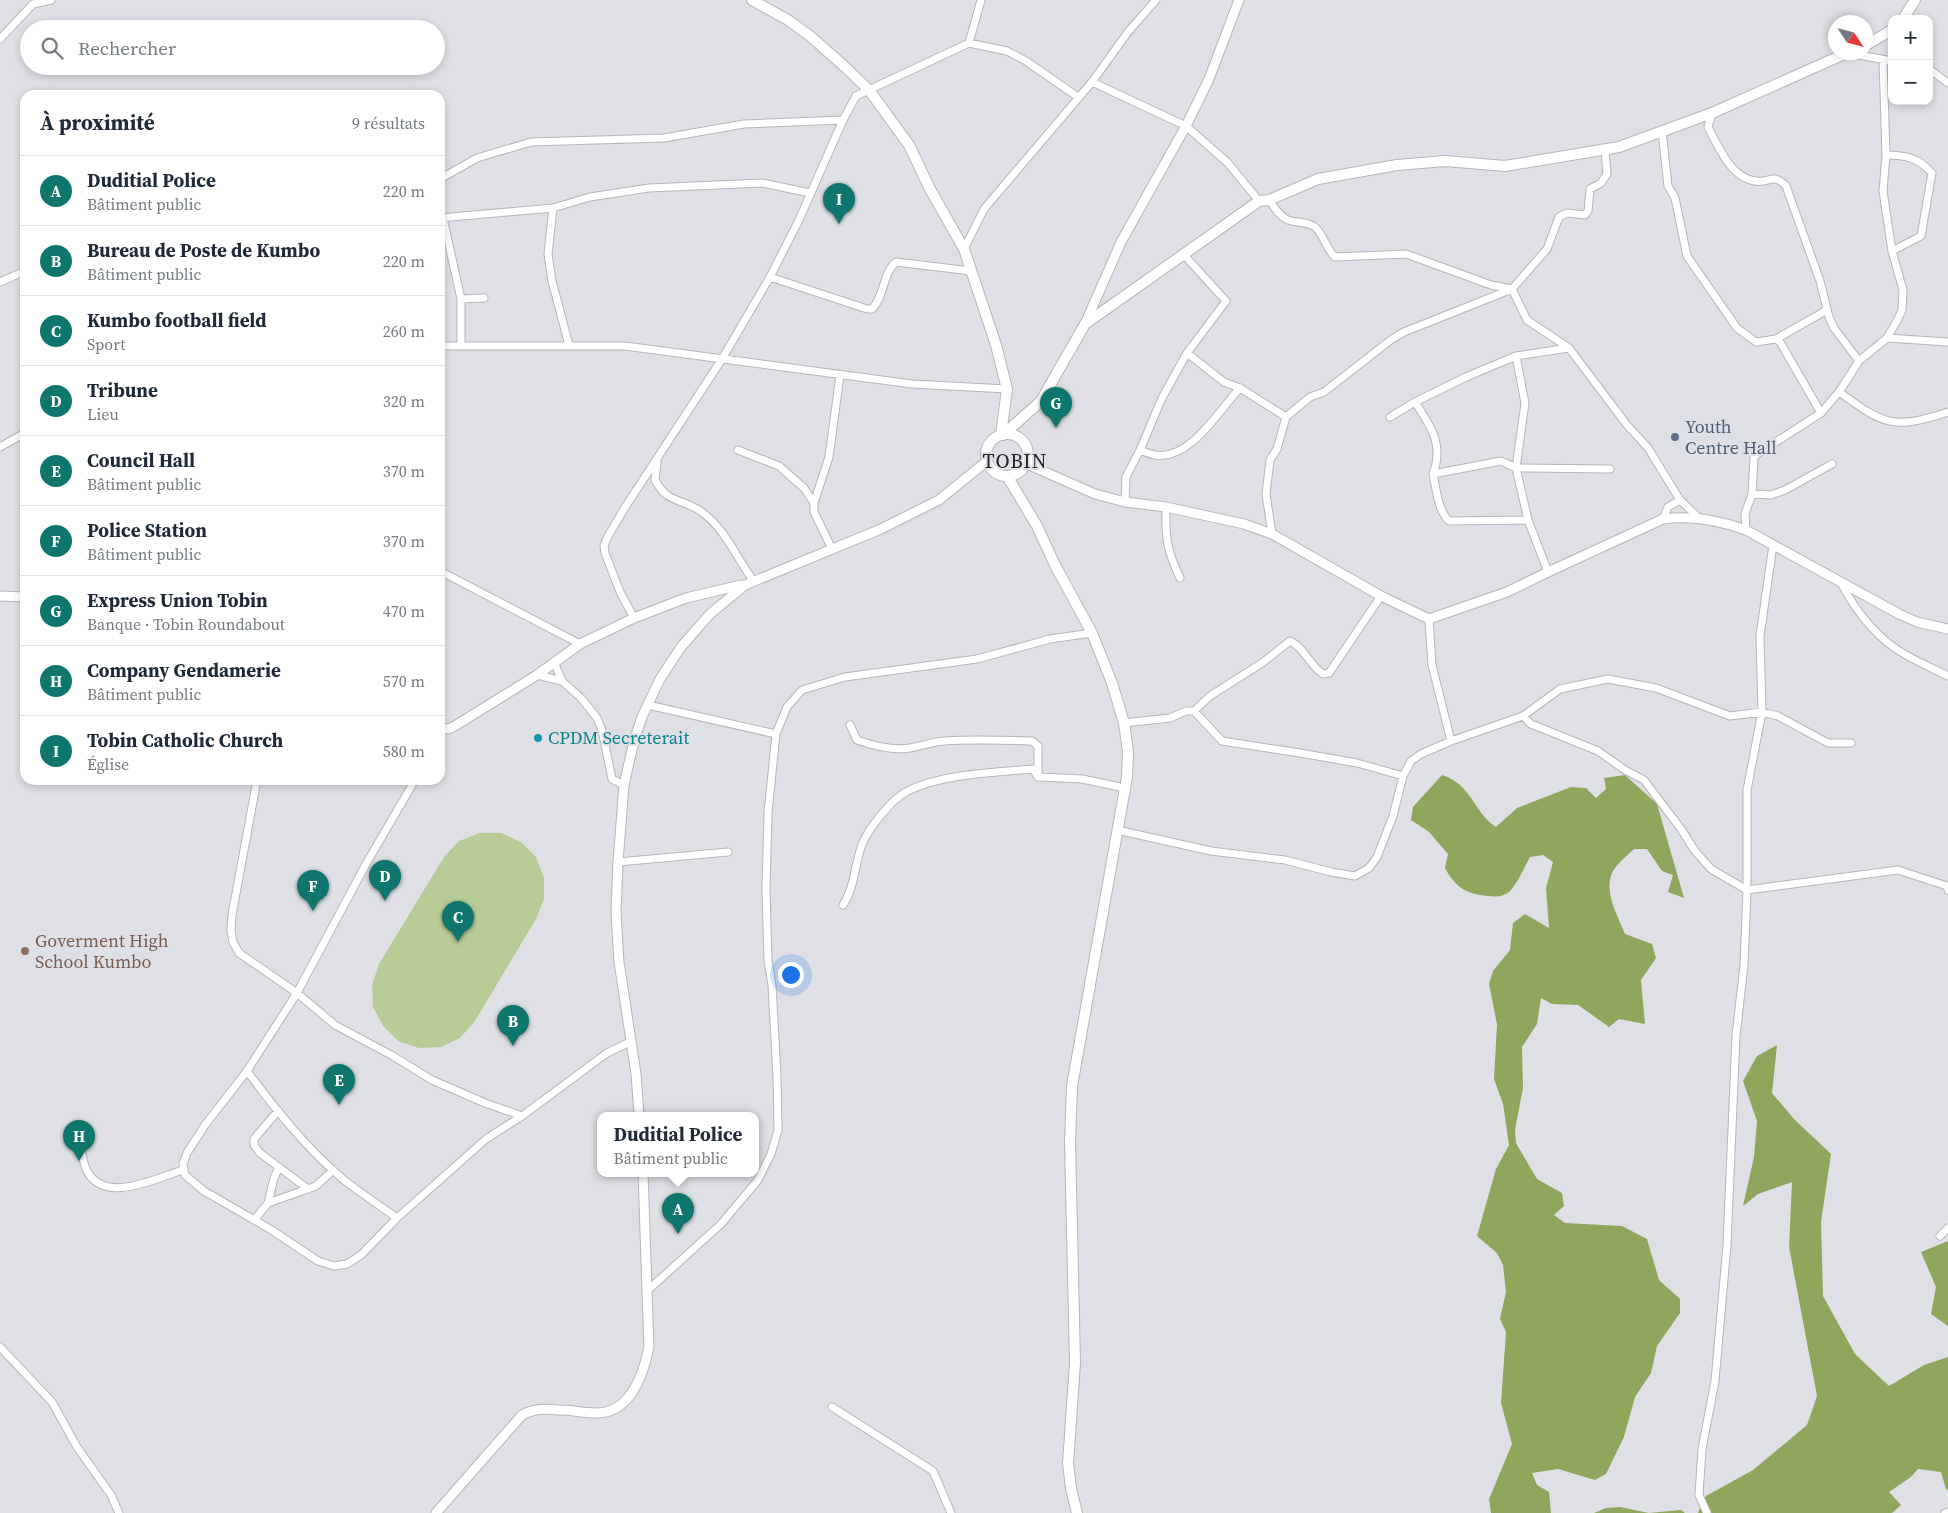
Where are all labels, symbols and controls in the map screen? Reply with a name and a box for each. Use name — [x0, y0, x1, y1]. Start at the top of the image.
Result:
north arrow — [1828, 15, 1873, 60]
map controls — [1888, 15, 1933, 105]
button: + — [1888, 15, 1933, 60]
search box — [20, 20, 445, 75]
icon: search — [38, 34, 66, 62]
text: Rechercher — [78, 35, 176, 61]
button: − — [1888, 60, 1933, 105]
text: À proximité — [40, 108, 155, 137]
text: 9 résultats — [352, 112, 425, 134]
text: Duditial Police — [87, 167, 216, 193]
text: A — [51, 180, 61, 202]
text: 220 m — [383, 180, 425, 202]
pin: I — [823, 183, 855, 224]
text: Bâtiment public — [87, 193, 201, 215]
text: Bureau de Poste de Kumbo — [87, 237, 320, 263]
text: B — [51, 250, 61, 272]
text: 220 m — [383, 250, 425, 272]
text: Bâtiment public — [87, 263, 201, 285]
text: Kumbo football field — [87, 307, 267, 333]
text: C — [51, 320, 61, 342]
text: 260 m — [383, 320, 425, 342]
text: Sport — [87, 333, 125, 355]
text: Tribune — [87, 377, 158, 403]
pin: G — [1040, 387, 1072, 428]
text: D — [50, 390, 62, 412]
text: 320 m — [383, 390, 425, 412]
text: Lieu — [87, 403, 119, 425]
place label: Youth Centre Hall — [1685, 414, 1777, 460]
marker: Youth Centre Hall — [1669, 431, 1681, 443]
text: Council Hall — [87, 447, 195, 473]
district label: TOBIN — [983, 447, 1047, 475]
text: E — [51, 460, 61, 482]
text: 370 m — [383, 460, 425, 482]
text: Bâtiment public — [87, 473, 201, 495]
text: Police Station — [87, 517, 207, 543]
text: F — [51, 530, 61, 552]
text: 370 m — [383, 530, 425, 552]
text: Bâtiment public — [87, 543, 201, 565]
text: Express Union Tobin — [87, 587, 268, 613]
text: G — [51, 600, 61, 622]
text: 470 m — [383, 600, 425, 622]
text: Banque · Tobin Roundabout — [87, 613, 285, 635]
text: Company Gendamerie — [87, 657, 281, 683]
text: H — [50, 670, 62, 692]
text: 570 m — [383, 670, 425, 692]
text: Bâtiment public — [87, 683, 201, 705]
place label: CPDM Secreterait — [548, 725, 689, 750]
text: Tobin Catholic Church — [87, 727, 283, 753]
marker: CPDM Secreterait — [532, 732, 544, 744]
text: I — [53, 740, 59, 762]
text: 580 m — [383, 740, 425, 762]
text: Église — [87, 753, 129, 775]
pin: D — [369, 860, 401, 901]
pin: F — [297, 870, 329, 911]
pin: C — [442, 901, 474, 942]
place label: Goverment High School Kumbo — [35, 928, 169, 974]
marker: Goverment High School Kumbo — [19, 945, 31, 957]
your location — [778, 962, 804, 988]
pin: B — [497, 1005, 529, 1046]
pin: E — [323, 1064, 355, 1105]
popup — [597, 1112, 759, 1177]
pin: H — [63, 1120, 95, 1161]
text: Duditial Police — [614, 1121, 742, 1147]
text: Bâtiment public — [614, 1147, 728, 1169]
pin: A — [662, 1193, 694, 1234]

